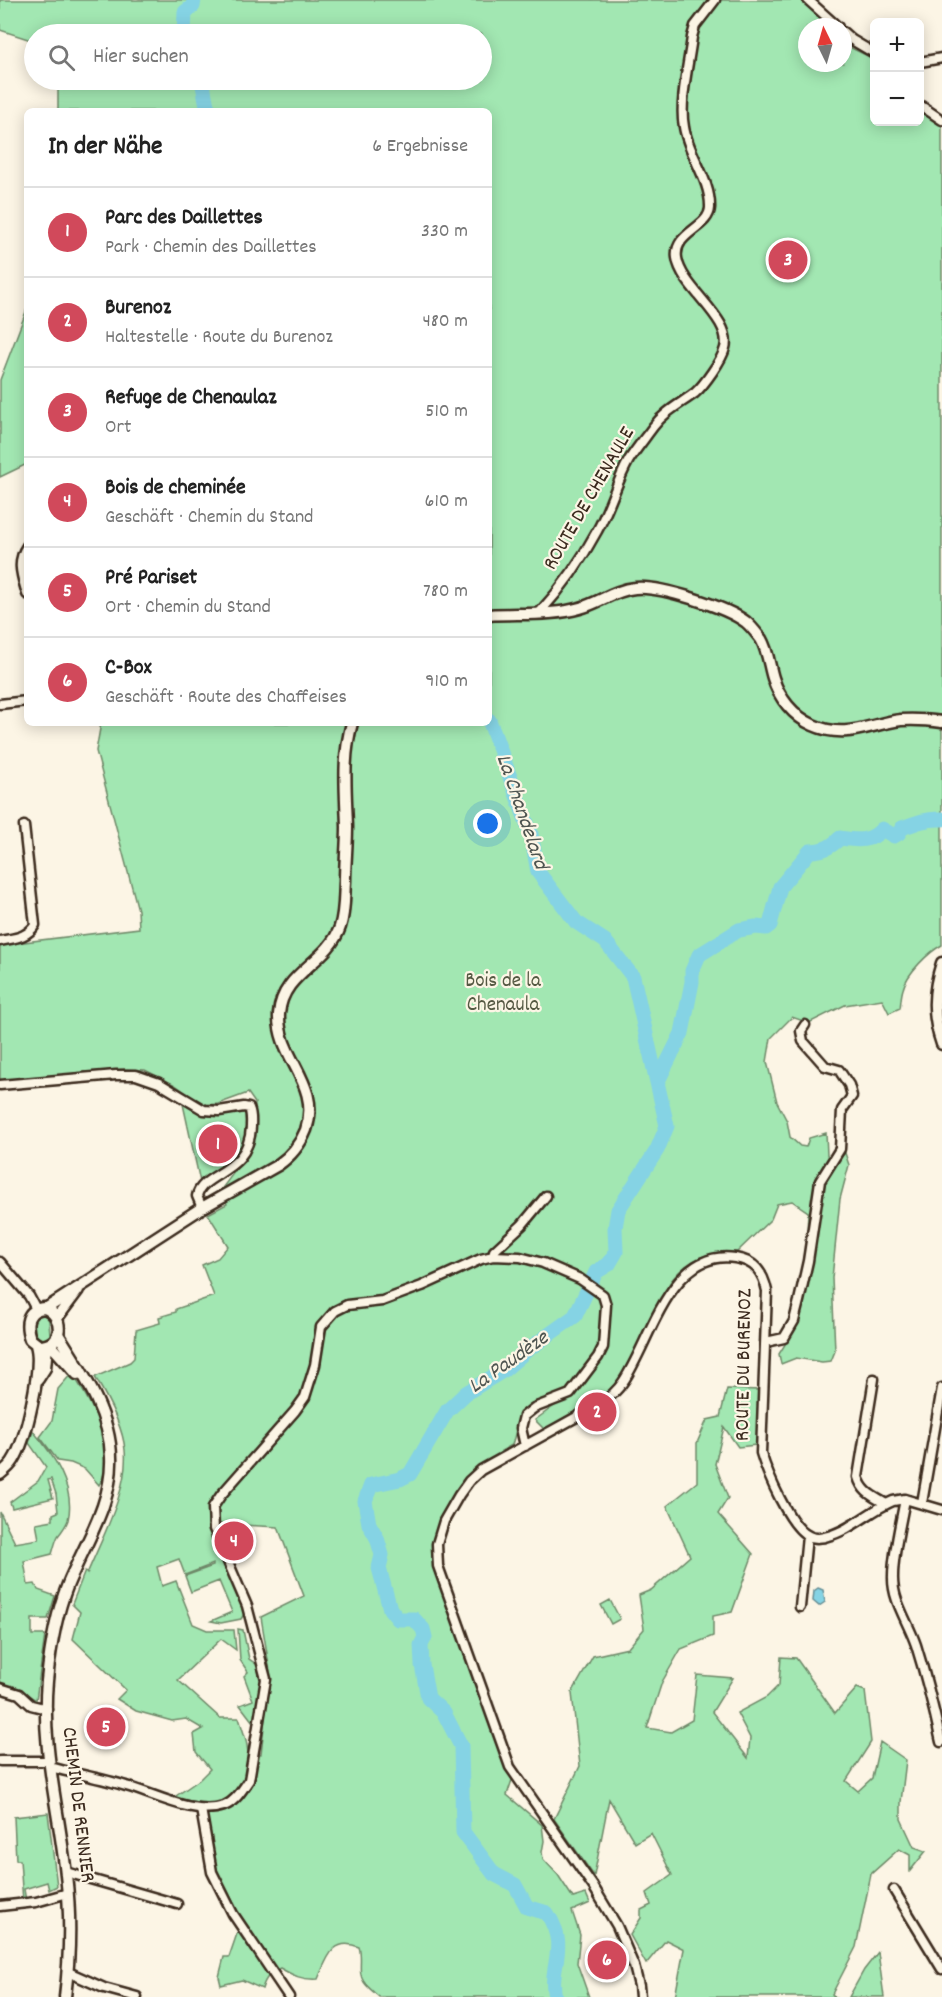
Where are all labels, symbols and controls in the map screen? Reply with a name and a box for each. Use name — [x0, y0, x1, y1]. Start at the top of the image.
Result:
north arrow — [798, 18, 852, 72]
map controls — [870, 18, 924, 126]
button: + — [870, 18, 924, 72]
search box — [24, 24, 492, 90]
icon: search — [45, 41, 78, 74]
text: Hier suchen — [93, 42, 189, 73]
button: − — [870, 72, 924, 126]
text: In der Nähe — [48, 129, 162, 166]
text: 6 Ergebnisse — [372, 133, 468, 161]
text: Parc des Daillettes — [105, 203, 263, 234]
text: 1 — [65, 218, 70, 246]
text: 330 m — [421, 218, 468, 246]
text: Park · Chemin des Daillettes — [105, 234, 317, 262]
pin: 3 — [768, 238, 808, 282]
text: Burenoz — [105, 293, 171, 324]
text: 2 — [63, 308, 72, 336]
text: 480 m — [422, 308, 468, 336]
text: Haltestelle · Route du Burenoz — [105, 324, 333, 352]
text: Refuge de Chenaulaz — [105, 383, 277, 414]
text: 3 — [63, 398, 72, 426]
text: 510 m — [425, 398, 468, 426]
text: Ort — [105, 414, 131, 442]
street label: ROUTE DE CHENAULE — [537, 421, 643, 576]
text: Bois de cheminée — [105, 473, 246, 504]
text: 4 — [63, 488, 72, 516]
text: 610 m — [425, 488, 468, 516]
text: Geschäft · Chemin du Stand — [105, 504, 314, 532]
text: Pré Pariset — [105, 563, 197, 594]
text: 5 — [63, 578, 72, 606]
text: 780 m — [423, 578, 468, 606]
text: Ort · Chemin du Stand — [105, 594, 271, 622]
text: C-Box — [105, 653, 152, 684]
text: 6 — [63, 668, 72, 696]
text: 910 m — [425, 668, 468, 696]
text: Geschäft · Route des Chaffeises — [105, 684, 347, 712]
water label: La Chandelard — [487, 750, 556, 876]
your location — [473, 809, 502, 838]
park label: Bois de la Chenaula — [465, 967, 542, 1021]
pin: 1 — [198, 1122, 238, 1166]
street label: ROUTE DU BURENOZ — [729, 1288, 761, 1441]
water label: La Paudèze — [462, 1323, 557, 1402]
pin: 2 — [578, 1390, 616, 1434]
pin: 4 — [214, 1518, 254, 1564]
pin: 5 — [86, 1704, 126, 1750]
street label: CHEMIN DE RENNIER — [53, 1725, 101, 1885]
pin: 6 — [588, 1938, 626, 1982]

